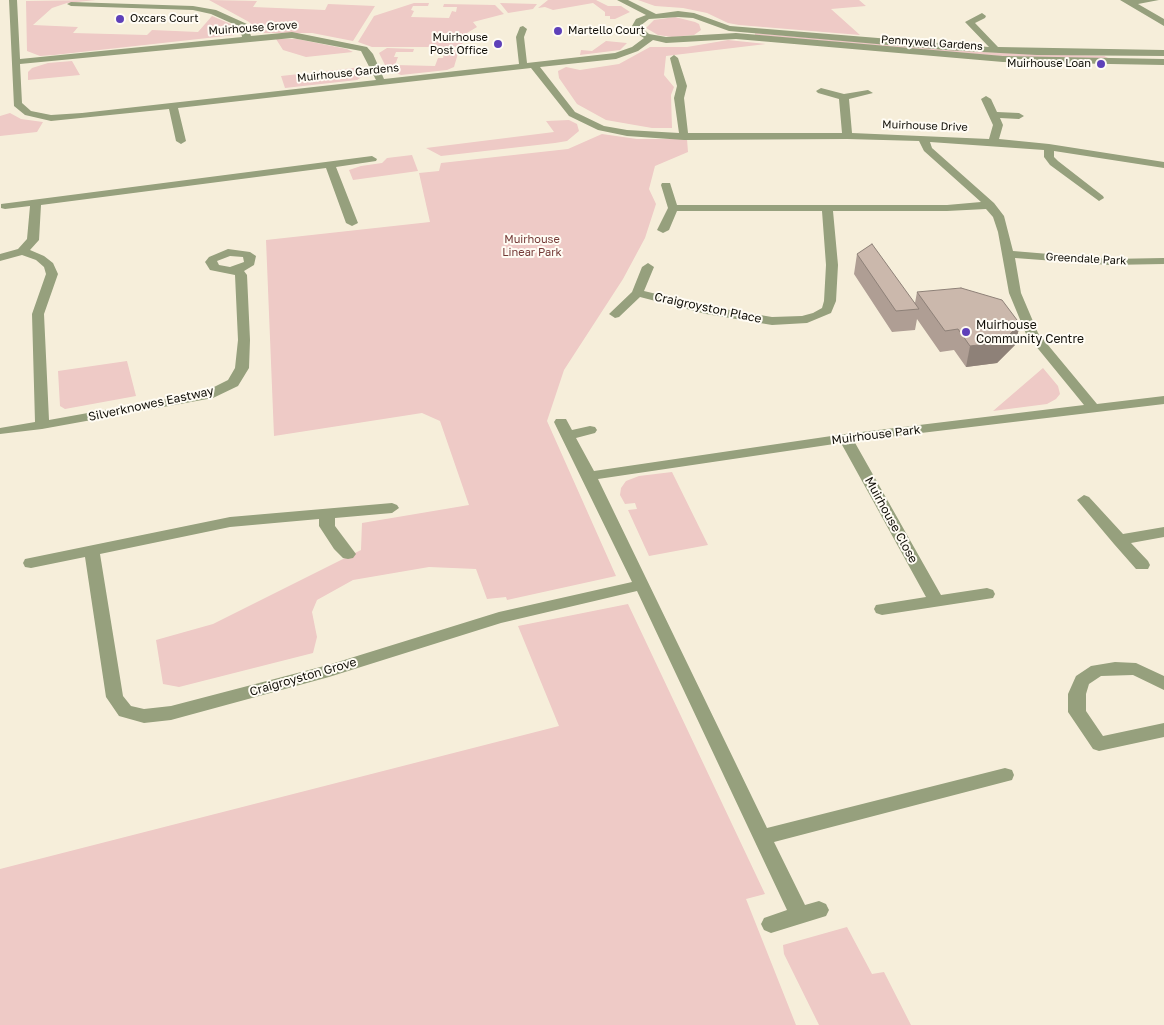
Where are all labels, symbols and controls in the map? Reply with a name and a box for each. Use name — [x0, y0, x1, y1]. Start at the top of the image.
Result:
place label: Oxcars Court — [130, 12, 199, 26]
marker: Oxcars Court — [114, 13, 126, 25]
street label: Muirhouse Grove — [208, 18, 298, 38]
place label: Martello Court — [568, 24, 645, 38]
marker: Martello Court — [552, 25, 564, 37]
place label: Muirhouse Post Office — [430, 31, 488, 57]
street label: Pennywell Gardens — [881, 33, 983, 53]
marker: Muirhouse Post Office — [492, 38, 504, 50]
place label: Muirhouse Loan — [1007, 57, 1091, 71]
marker: Muirhouse Loan — [1095, 58, 1107, 70]
street label: Muirhouse Gardens — [296, 61, 400, 85]
street label: Muirhouse Drive — [882, 118, 968, 134]
park label: Muirhouse Linear Park — [502, 233, 562, 259]
street label: Greendale Park — [1045, 250, 1127, 268]
street label: Craigroyston Place — [653, 290, 763, 326]
place label: Muirhouse Community Centre — [976, 318, 1084, 346]
marker: Muirhouse Community Centre — [960, 326, 972, 338]
street label: Silverknowes Eastway — [87, 384, 215, 424]
street label: Muirhouse Park — [831, 422, 921, 448]
street label: Muirhouse Close — [861, 475, 921, 565]
street label: Craigroyston Grove — [248, 655, 358, 699]

